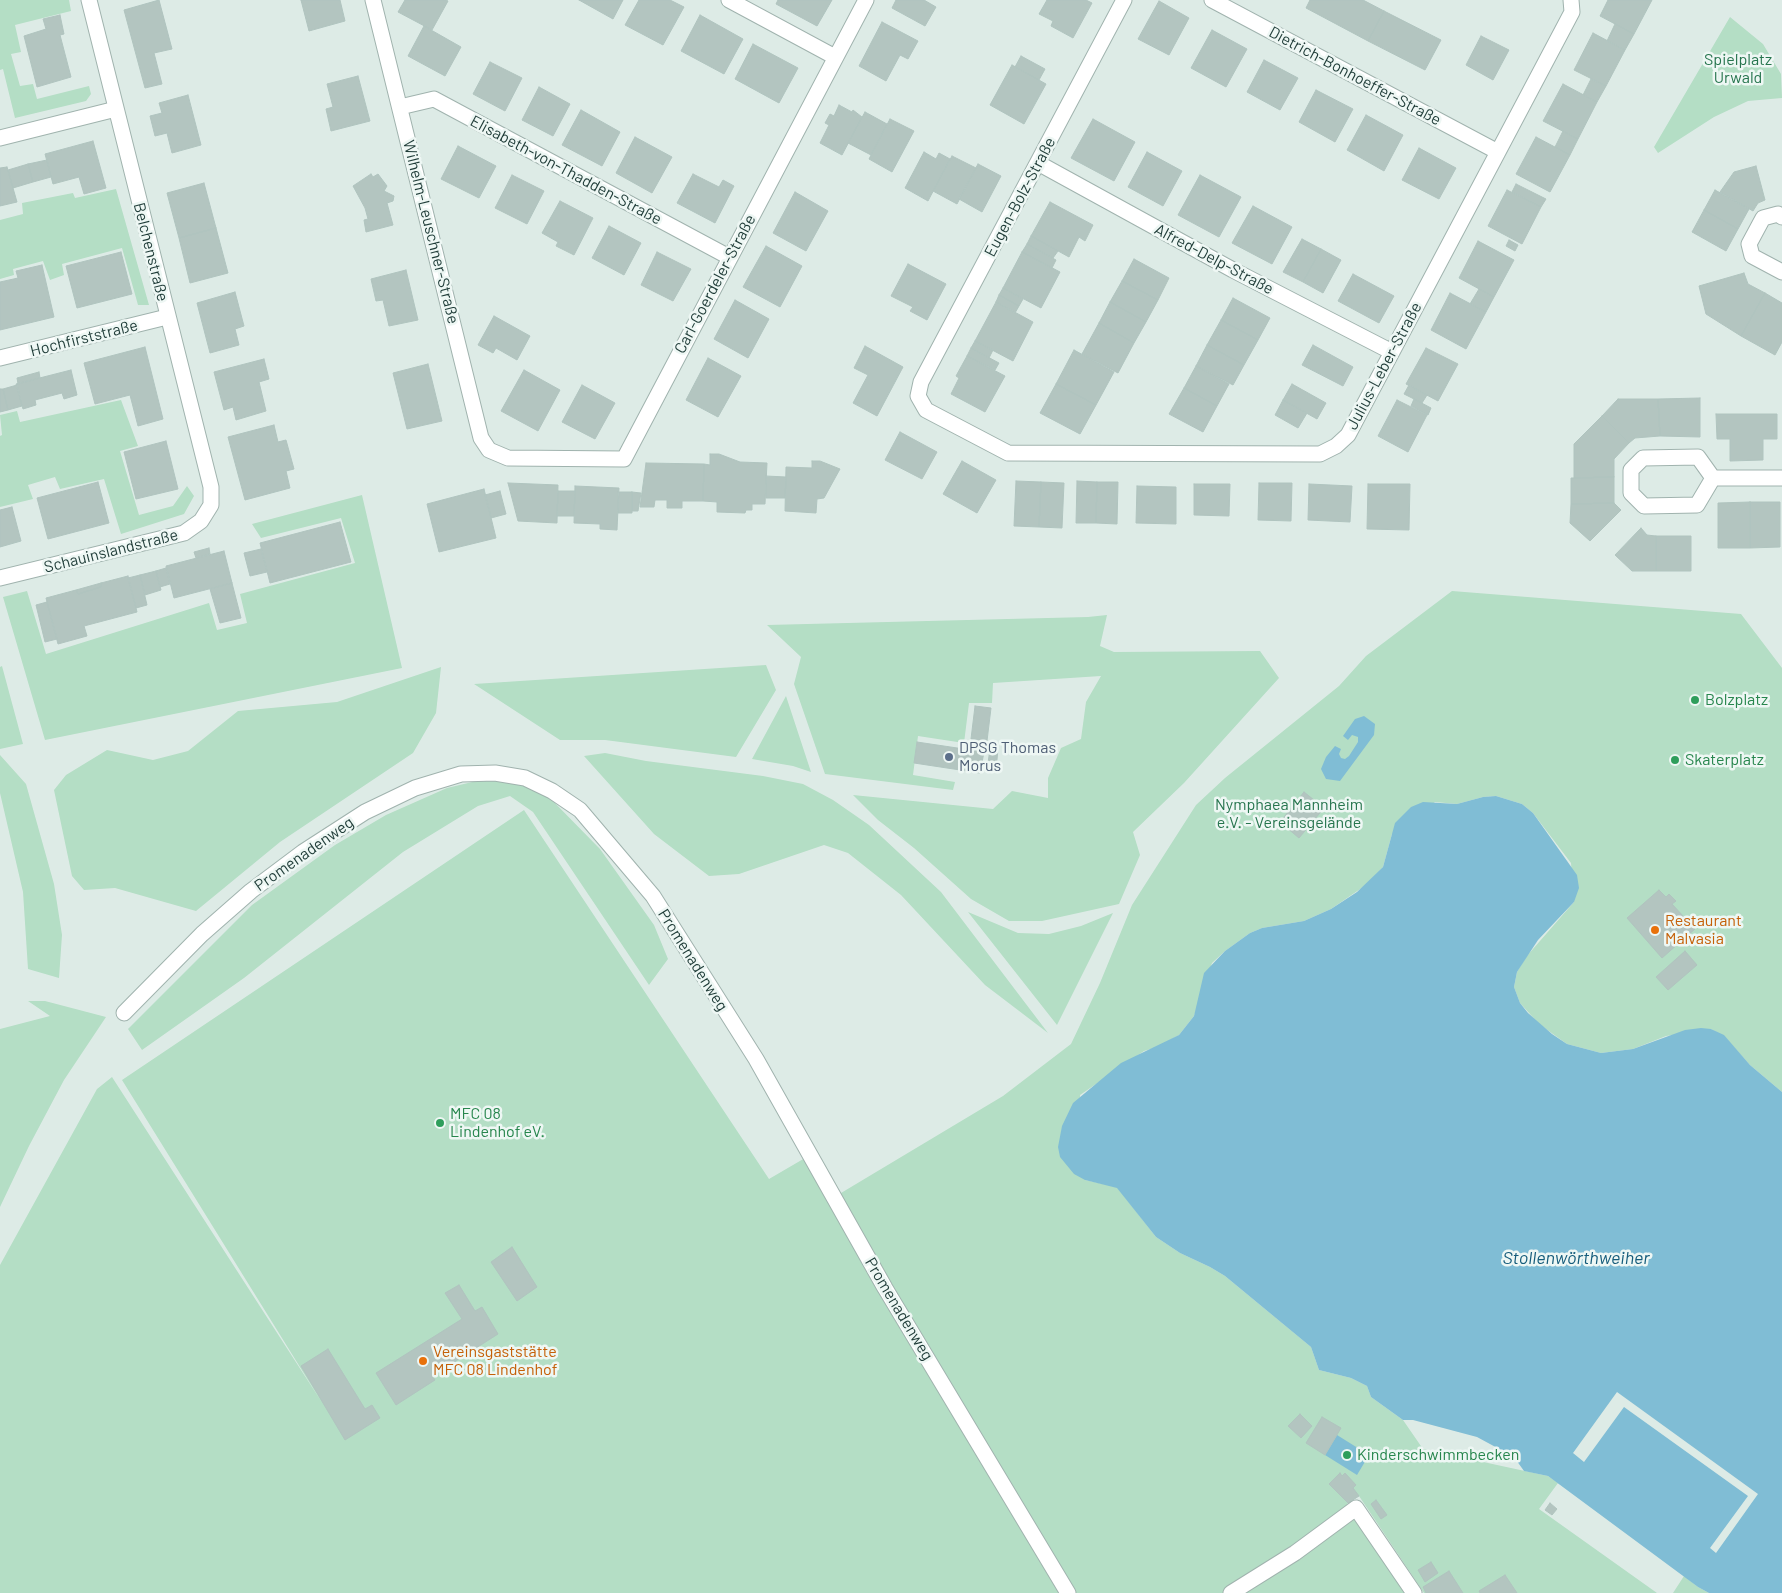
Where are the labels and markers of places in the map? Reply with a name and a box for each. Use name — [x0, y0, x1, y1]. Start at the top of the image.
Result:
place label: Bolzplatz — [1705, 690, 1768, 710]
marker: Bolzplatz — [1689, 694, 1701, 706]
place label: DPSG Thomas Morus — [959, 738, 1056, 776]
place label: Skaterplatz — [1685, 750, 1764, 770]
marker: DPSG Thomas Morus — [943, 751, 955, 763]
marker: Skaterplatz — [1669, 754, 1681, 766]
place label: Restaurant Malvasia — [1665, 911, 1742, 949]
marker: Restaurant Malvasia — [1649, 924, 1661, 936]
place label: MFC 08 Lindenhof eV. — [450, 1104, 545, 1142]
marker: MFC 08 Lindenhof eV. — [434, 1117, 446, 1129]
place label: Vereinsgaststätte MFC 08 Lindenhof — [433, 1342, 557, 1380]
marker: Vereinsgaststätte MFC 08 Lindenhof — [417, 1355, 429, 1367]
place label: Kinderschwimmbecken — [1357, 1445, 1519, 1465]
marker: Kinderschwimmbecken — [1341, 1449, 1353, 1461]

